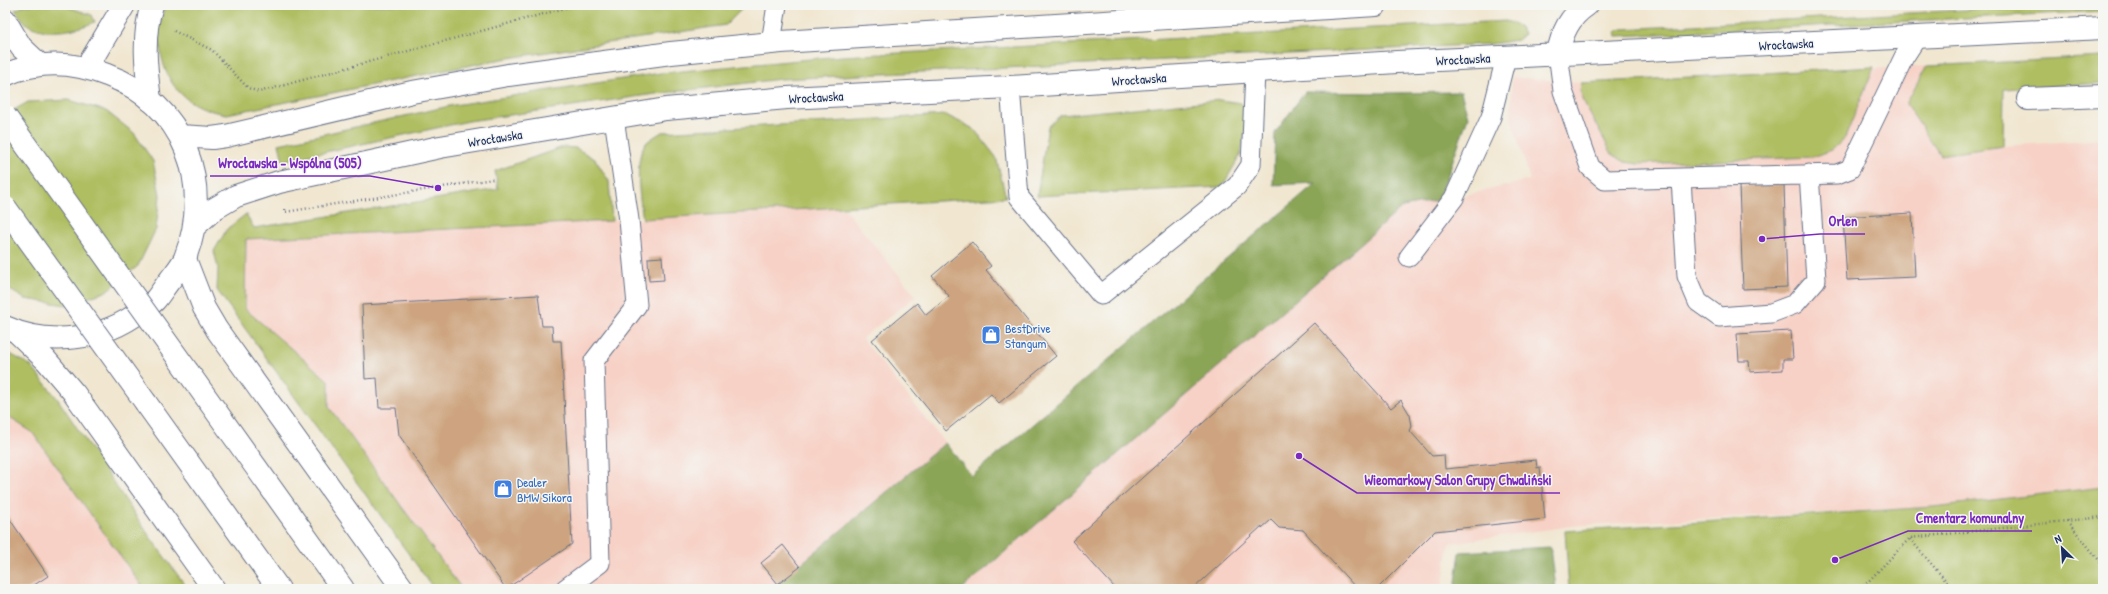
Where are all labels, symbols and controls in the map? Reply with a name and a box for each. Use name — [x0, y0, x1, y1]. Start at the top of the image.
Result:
street label: Wrocławska — [1758, 34, 1814, 54]
street label: Wrocławska — [1435, 49, 1491, 69]
street label: Wrocławska — [1111, 68, 1167, 90]
street label: Wrocławska — [788, 87, 844, 107]
street label: Wrocławska — [467, 125, 523, 151]
callout: Wrocławska - Wspólna (505) — [210, 150, 370, 176]
text: Wrocławska - Wspólna (505) — [218, 153, 362, 174]
callout: Orlen — [1820, 208, 1865, 234]
text: Orlen — [1829, 211, 1857, 230]
place label: BestDrive Stangum — [1005, 319, 1051, 352]
shop icon: BestDrive Stangum — [980, 324, 1002, 346]
callout: Wieomarkowy Salon Grupy Chwaliński — [1357, 467, 1560, 493]
text: Wieomarkowy Salon Grupy Chwaliński — [1364, 470, 1552, 491]
place label: Dealer BMW Sikora — [517, 473, 572, 506]
shop icon: Dealer BMW Sikora — [492, 478, 514, 500]
callout: Cmentarz komunalny — [1908, 505, 2032, 531]
text: Cmentarz komunalny — [1916, 508, 2024, 529]
north arrow — [2042, 528, 2082, 568]
text: N — [2052, 531, 2064, 547]

